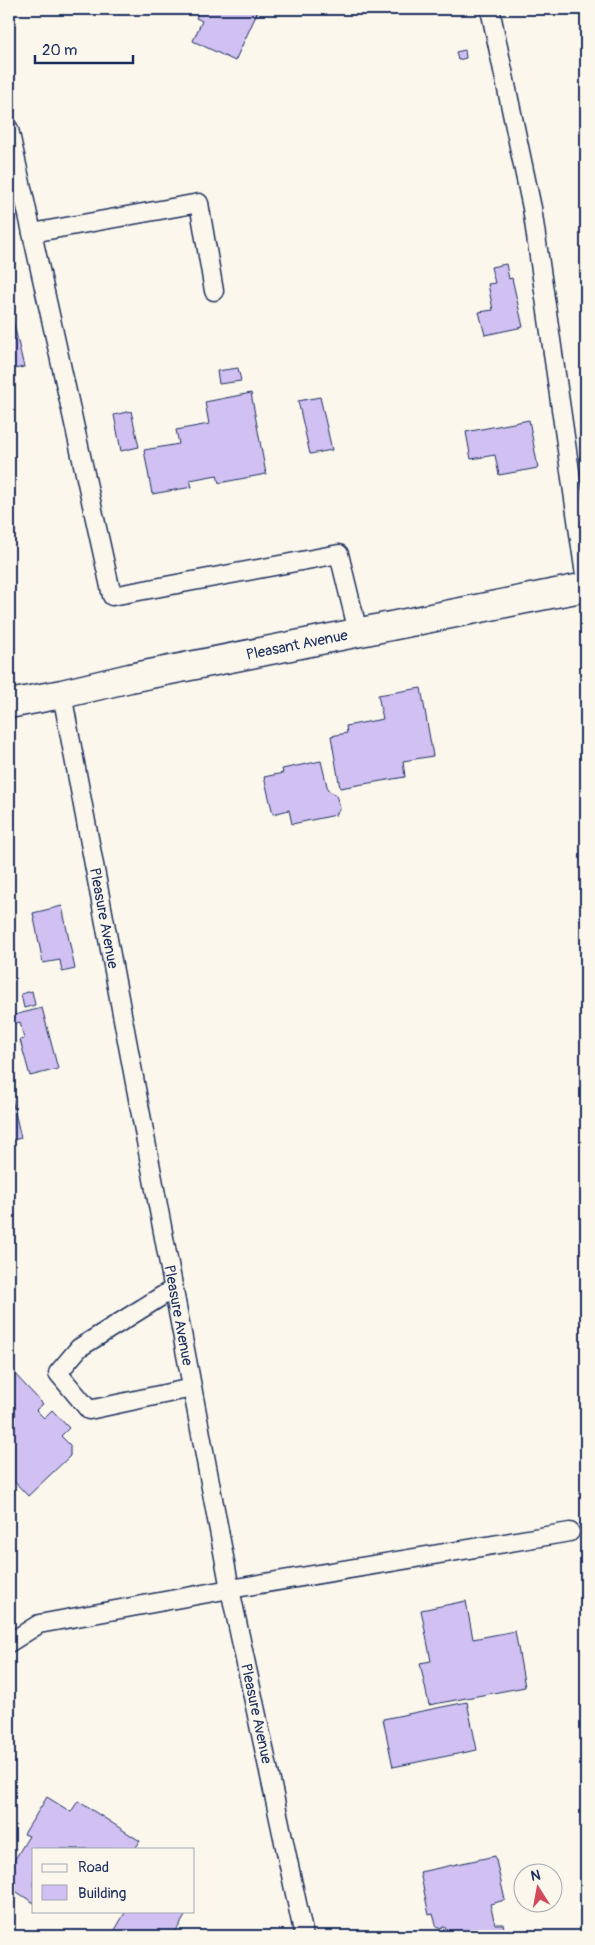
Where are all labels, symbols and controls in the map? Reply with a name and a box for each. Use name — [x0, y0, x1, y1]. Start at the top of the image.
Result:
scale bar — [35, 32, 132, 64]
text: 20 m — [42, 41, 77, 60]
street label: Pleasant Avenue — [244, 625, 350, 664]
street label: Pleasure Avenue — [85, 866, 123, 971]
street label: Pleasure Avenue — [160, 1263, 197, 1368]
street label: Pleasure Avenue — [237, 1662, 277, 1766]
legend — [32, 1848, 195, 1912]
text: Road — [78, 1858, 109, 1877]
north arrow — [512, 1862, 562, 1912]
text: N — [529, 1866, 542, 1885]
text: Building — [78, 1884, 126, 1903]

